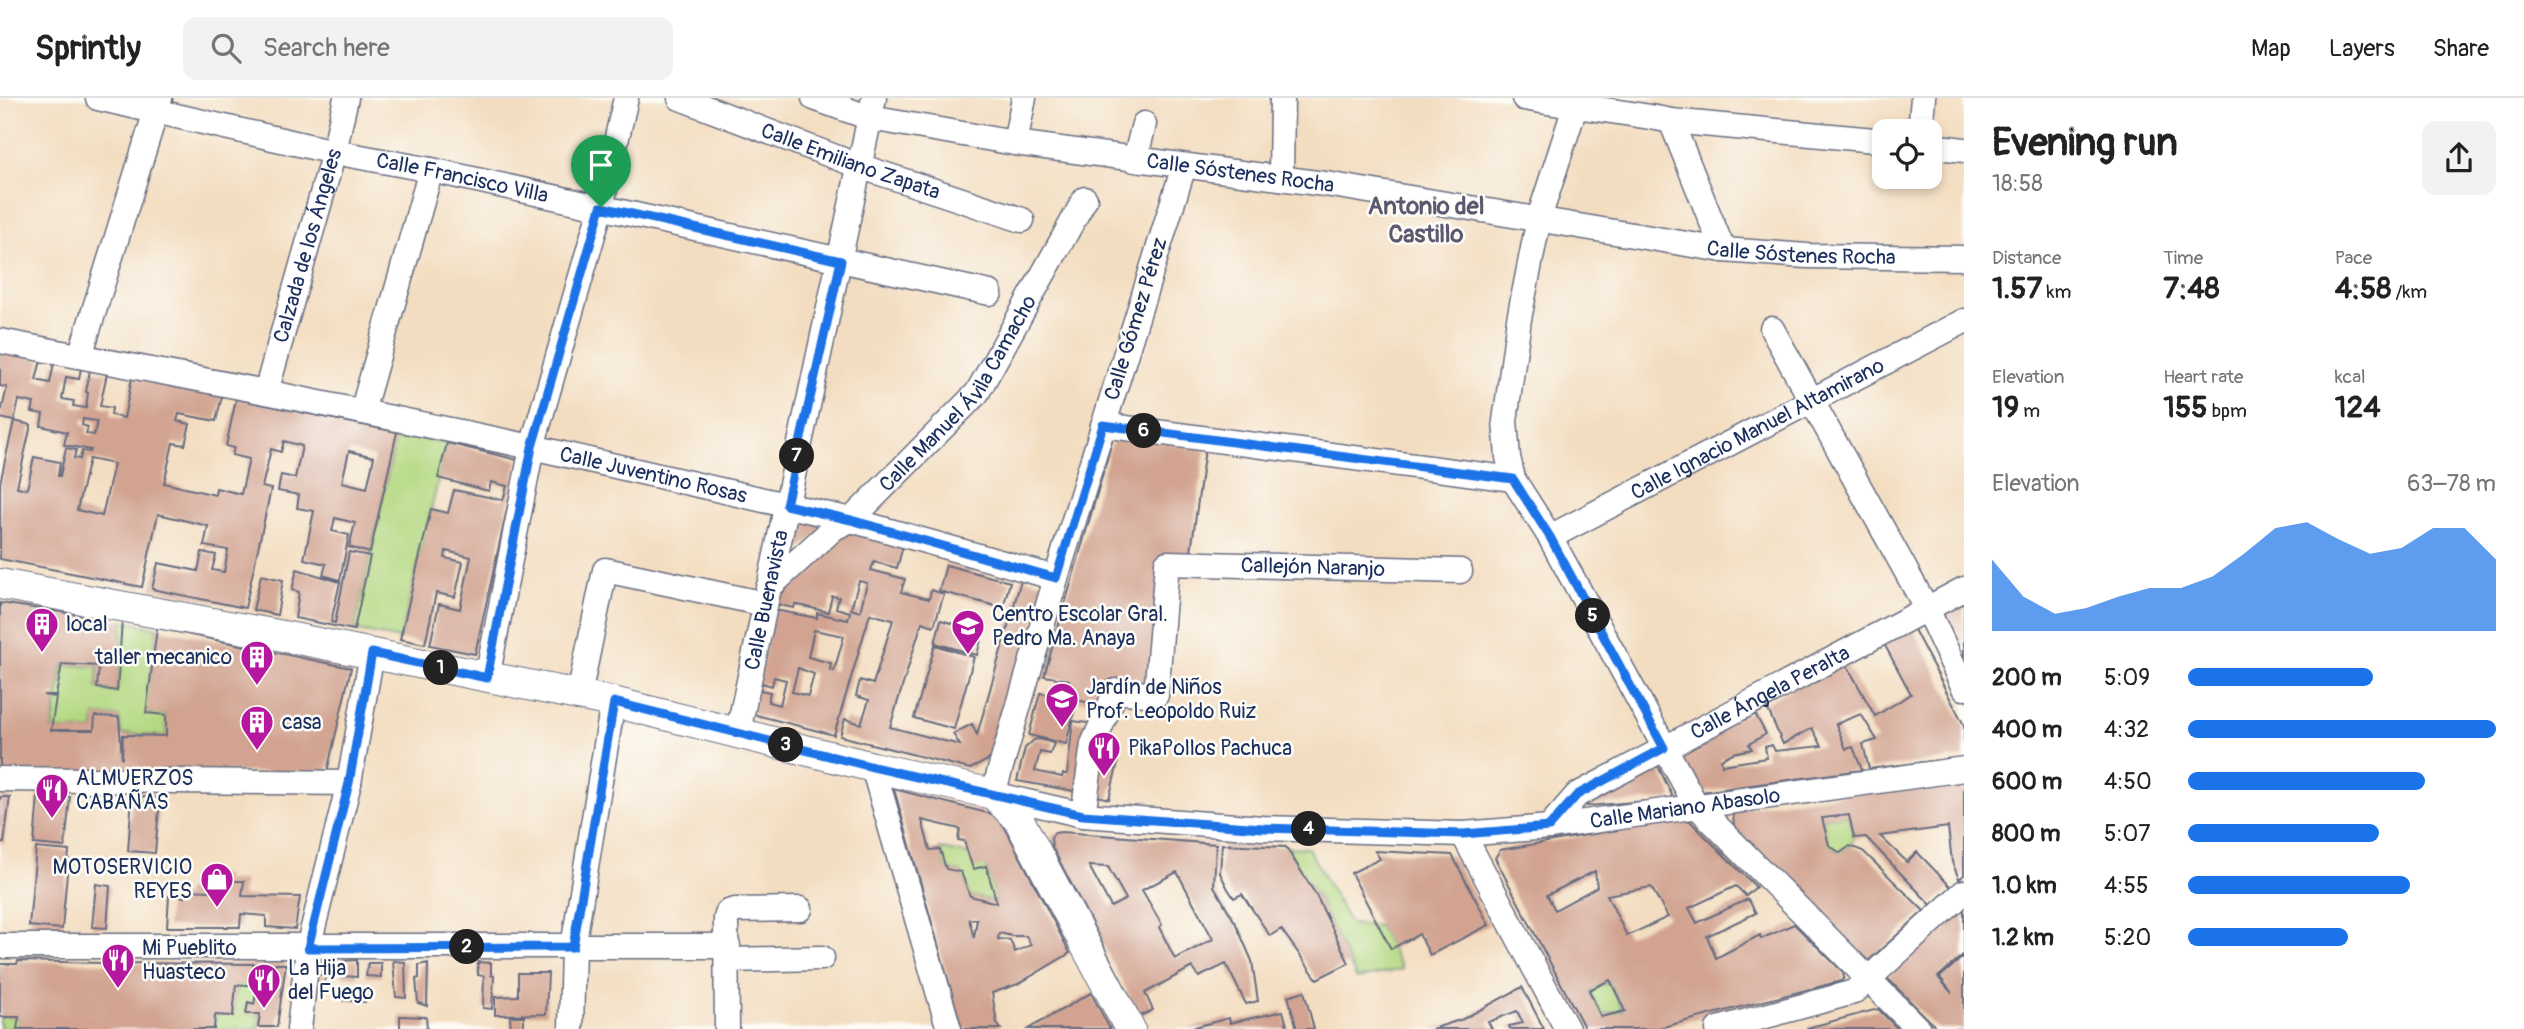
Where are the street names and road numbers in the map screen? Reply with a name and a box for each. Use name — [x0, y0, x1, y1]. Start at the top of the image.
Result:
street label: Calle Emiliano Zapata — [757, 117, 944, 205]
street label: Calzada de los Ángeles — [267, 145, 348, 346]
street label: Calle Francisco Villa — [374, 147, 551, 209]
street label: Calle Sóstenes Rocha — [1145, 147, 1336, 199]
street label: Calle Gómez Pérez — [1098, 234, 1174, 404]
street label: Calle Sóstenes Rocha — [1705, 234, 1896, 271]
street label: Calle Manuel Ávila Camacho — [873, 290, 1042, 498]
street label: Calle Ignacio Manuel Altamirano — [1626, 352, 1889, 506]
street label: Calle Juventino Rosas — [557, 440, 750, 509]
street label: Calle Buenavista — [738, 527, 794, 673]
street label: Callejón Naranjo — [1240, 552, 1385, 582]
street label: Calle Ángela Peralta — [1686, 639, 1854, 746]
street label: Calle Mariano Abasolo — [1588, 781, 1782, 835]

